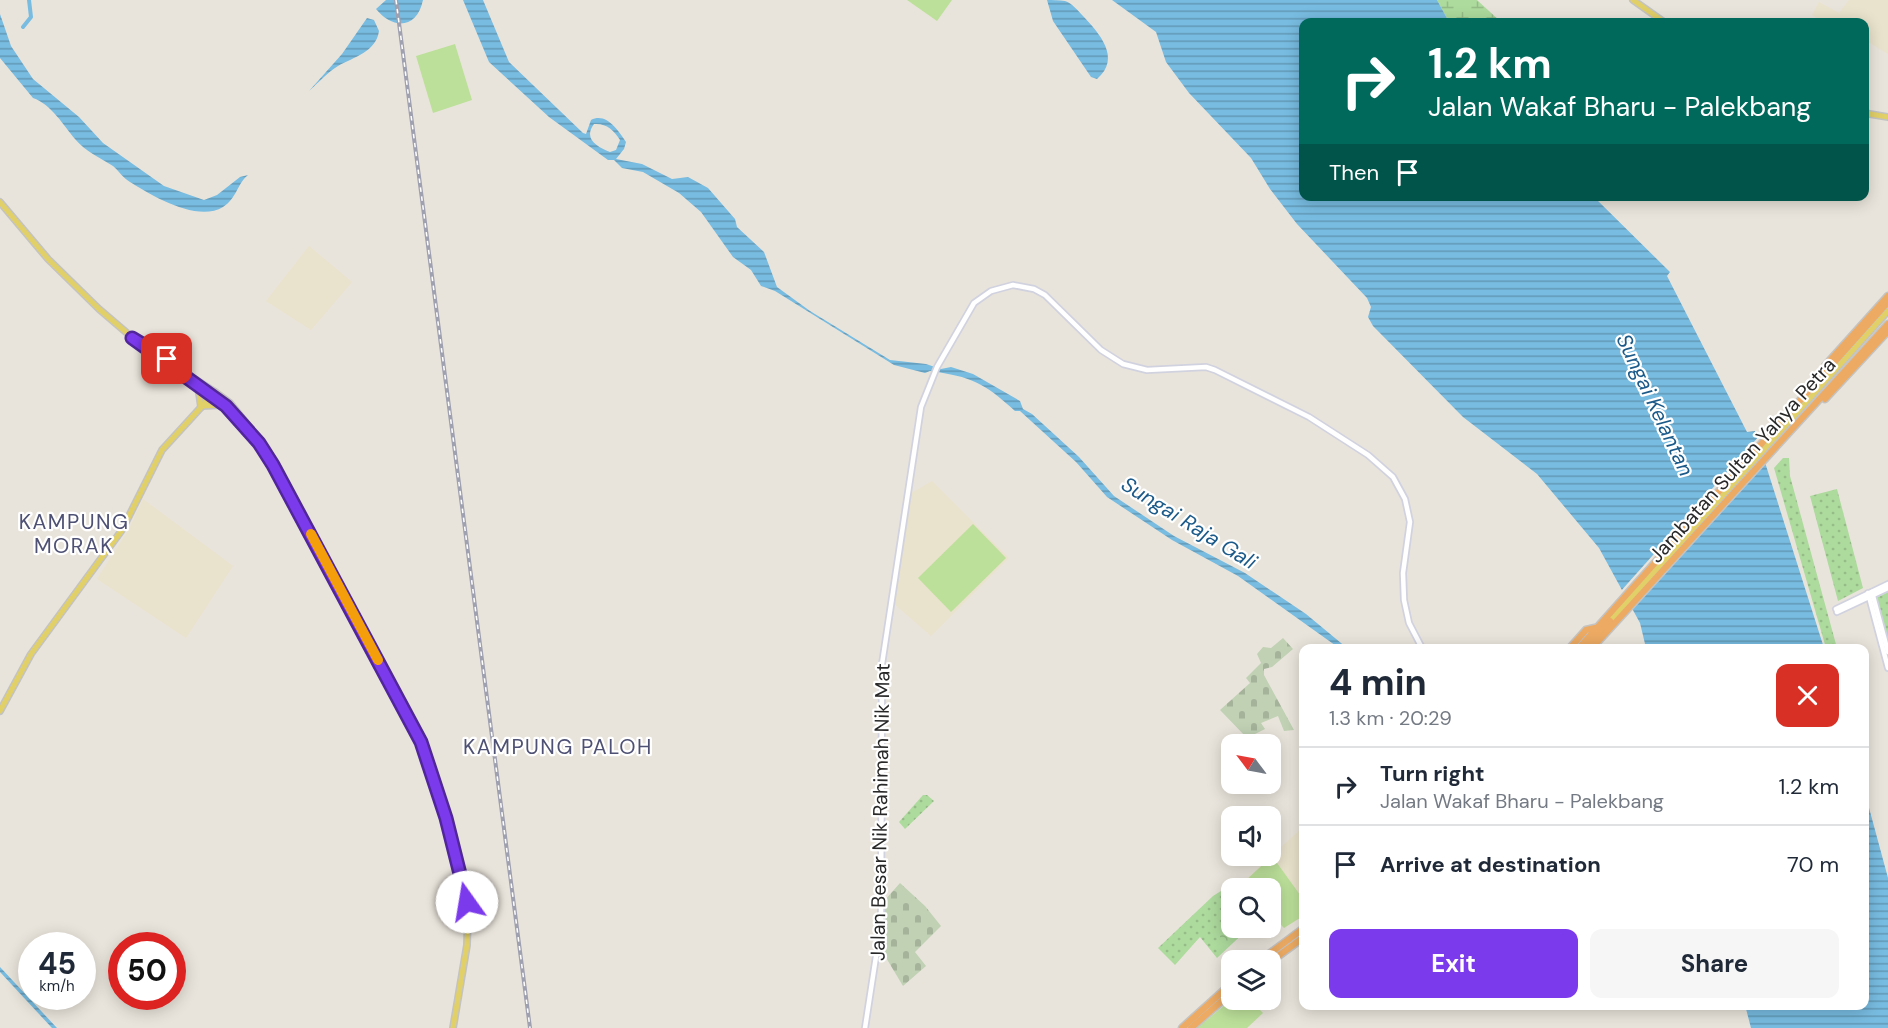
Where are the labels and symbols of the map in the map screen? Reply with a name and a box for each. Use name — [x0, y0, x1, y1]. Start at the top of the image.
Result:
water label: Sungai Kelantan — [1610, 329, 1700, 481]
pin — [141, 333, 192, 384]
street label: Jambatan Sultan Yahya Petra — [1643, 352, 1841, 568]
water label: Sungai Raja Gali — [1116, 470, 1263, 576]
district label: KAMPUNG MORAK — [19, 508, 129, 560]
street label: Jalan Besar Nik Rahimah Nik Mat — [864, 663, 896, 961]
district label: KAMPUNG PALOH — [463, 733, 653, 761]
north arrow — [1221, 734, 1281, 794]
position arrow — [435, 870, 499, 934]
speed limit sign: 50 — [108, 932, 186, 1010]

